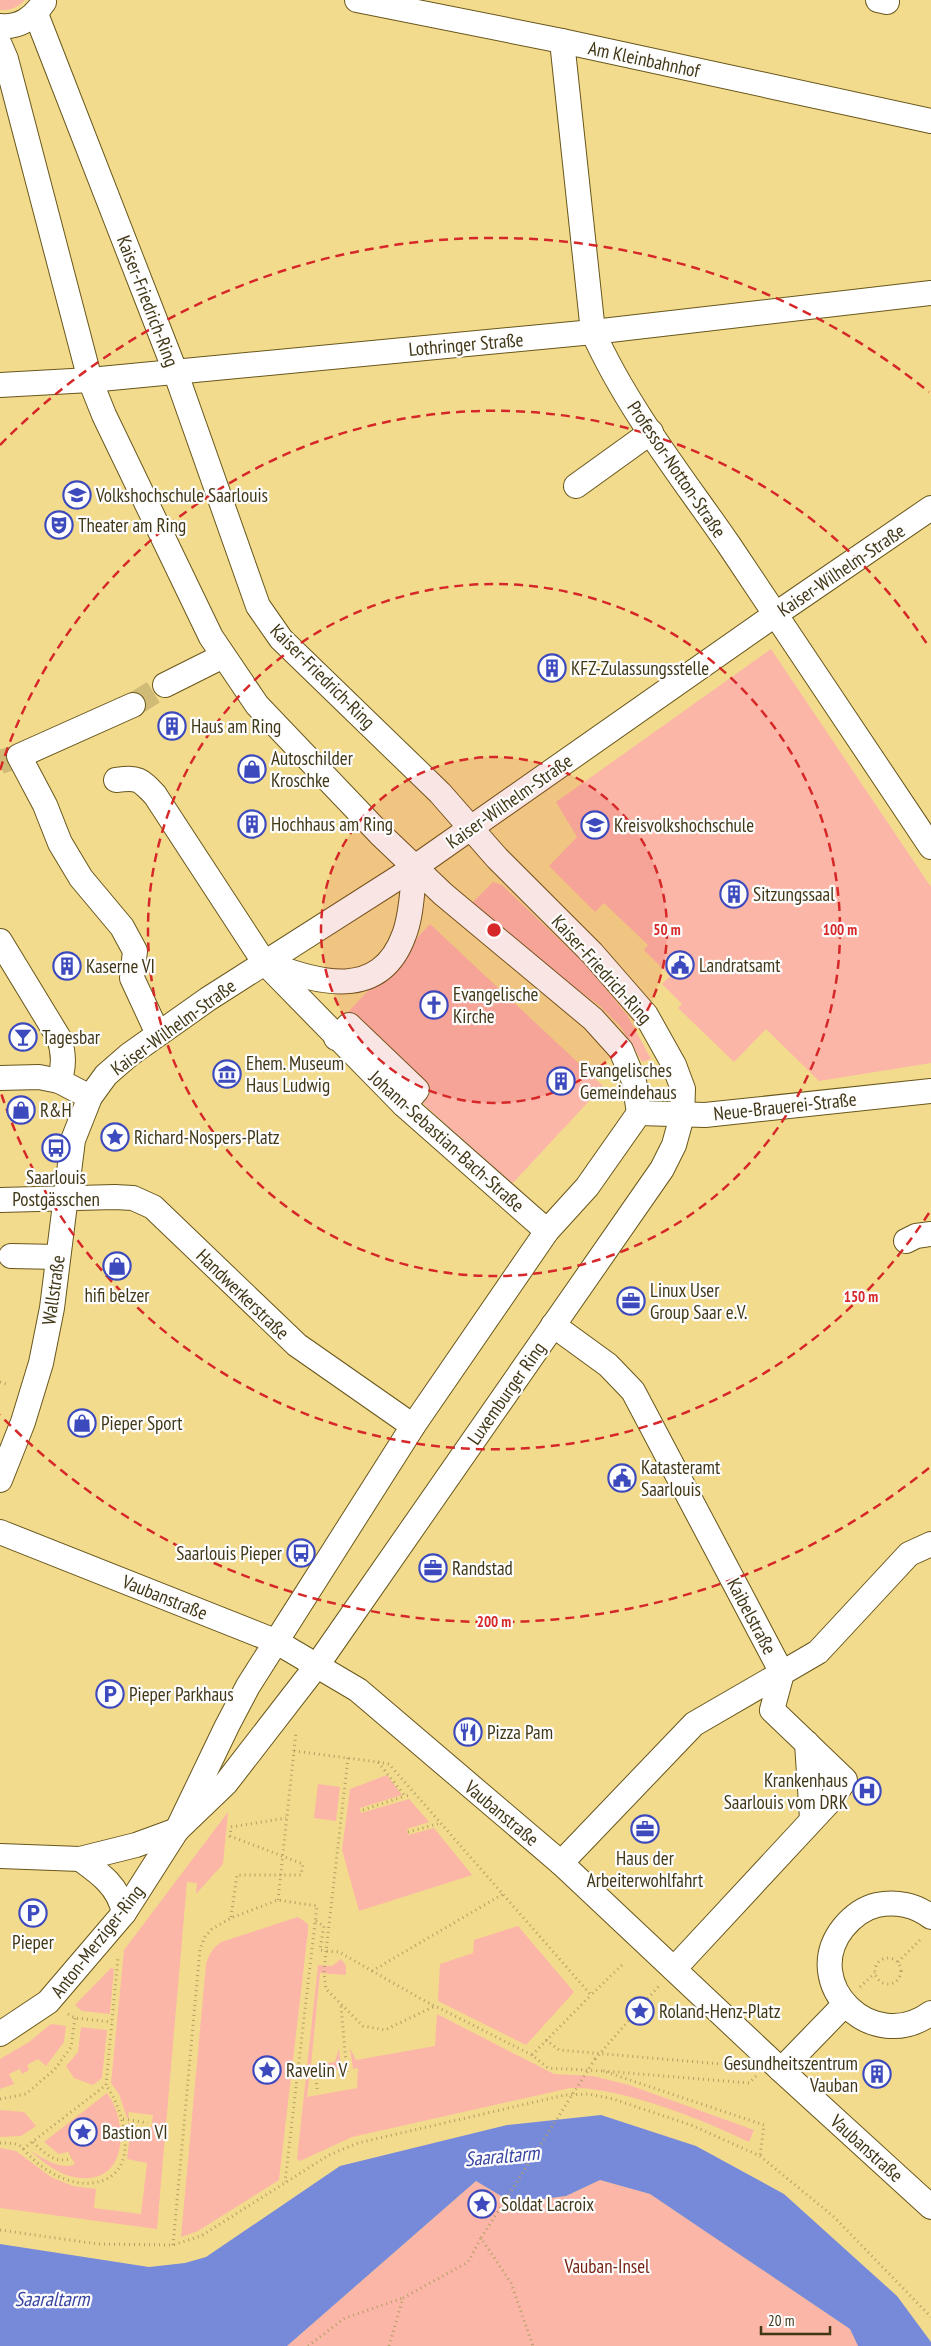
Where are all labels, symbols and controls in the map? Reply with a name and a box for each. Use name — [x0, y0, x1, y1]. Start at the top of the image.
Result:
street label: Am Kleinbahnhof — [586, 35, 703, 83]
street label: Kaiser-Friedrich-Ring — [112, 232, 184, 370]
street label: Lothringer Straße — [408, 327, 525, 361]
street label: Professor-Notton-Straße — [622, 396, 732, 542]
school or university icon: Volkshochschule Saarlouis — [62, 480, 92, 510]
place label: Volkshochschule Saarlouis — [95, 483, 268, 507]
theatre icon: Theater am Ring — [44, 510, 74, 540]
place label: Theater am Ring — [78, 513, 186, 537]
street label: Kaiser-Wilhelm-Straße — [773, 518, 909, 622]
street label: Kaiser-Friedrich-Ring — [265, 618, 381, 734]
building icon: KFZ-Zulassungsstelle — [537, 653, 567, 683]
place label: KFZ-Zulassungsstelle — [571, 656, 709, 680]
building icon: Haus am Ring — [157, 711, 187, 741]
place label: Haus am Ring — [191, 714, 281, 738]
place label: Autoschilder Kroschke — [271, 746, 354, 792]
street label: Kaiser-Wilhelm-Straße — [441, 748, 577, 853]
shop icon: Autoschilder Kroschke — [237, 754, 267, 784]
building icon: Hochhaus am Ring — [237, 809, 267, 839]
school or university icon: Kreisvolkshochschule — [580, 810, 610, 840]
place label: Hochhaus am Ring — [271, 812, 393, 836]
place label: Kreisvolkshochschule — [614, 813, 754, 837]
building icon: Sitzungssaal — [719, 879, 749, 909]
place label: Sitzungssaal — [753, 882, 835, 906]
street label: Kaiser-Friedrich-Ring — [547, 909, 657, 1029]
text: 50 m — [653, 920, 681, 939]
text: 100 m — [823, 920, 857, 939]
centre of rings — [485, 921, 503, 939]
public building icon: Landratsamt — [665, 950, 695, 980]
building icon: Kaserne VI — [52, 951, 82, 981]
place label: Landratsamt — [699, 953, 781, 977]
place label: Kaserne VI — [86, 954, 155, 978]
street label: Kaiser-Wilhelm-Straße — [106, 973, 240, 1080]
place label: Evangelische Kirche — [453, 982, 539, 1028]
church icon: Evangelische Kirche — [419, 990, 449, 1020]
bar icon: Tagesbar — [8, 1022, 38, 1052]
place label: Tagesbar — [42, 1025, 101, 1049]
place label: Ehem. Museum Haus Ludwig — [246, 1051, 344, 1097]
place label: Evangelisches Gemeindehaus — [580, 1058, 677, 1104]
museum icon: Ehem. Museum Haus Ludwig — [212, 1059, 242, 1089]
street label: Johann-Sebastian-Bach-Straße — [364, 1064, 530, 1217]
building icon: Evangelisches Gemeindehaus — [546, 1066, 576, 1096]
street label: Neue-Brauerei-Straße — [712, 1087, 858, 1125]
shop icon: R&H — [6, 1095, 36, 1125]
place label: R&H — [40, 1098, 72, 1122]
place icon: Richard-Nospers-Platz — [100, 1122, 130, 1152]
place label: Richard-Nospers-Platz — [134, 1125, 280, 1149]
bus stop icon: Saarlouis Postgässchen — [41, 1133, 71, 1163]
place label: Saarlouis Postgässchen — [12, 1165, 100, 1211]
street label: Handwerkerstraße — [191, 1244, 295, 1345]
shop icon: hifi belzer — [102, 1251, 132, 1281]
street label: Wallstraße — [36, 1253, 70, 1326]
place label: Linux User Group Saar e.V. — [650, 1278, 748, 1324]
place label: hifi belzer — [85, 1283, 150, 1307]
office icon: Linux User Group Saar e.V. — [616, 1286, 646, 1316]
text: 150 m — [844, 1287, 878, 1306]
street label: Luxemburger Ring — [462, 1337, 550, 1449]
shop icon: Pieper Sport — [67, 1408, 97, 1438]
place label: Pieper Sport — [101, 1411, 183, 1435]
place label: Katasteramt Saarlouis — [641, 1455, 721, 1501]
public building icon: Katasteramt Saarlouis — [607, 1463, 637, 1493]
bus stop icon: Saarlouis Pieper — [286, 1538, 316, 1568]
place label: Saarlouis Pieper — [176, 1541, 283, 1565]
office icon: Randstad — [418, 1553, 448, 1583]
place label: Randstad — [452, 1556, 513, 1580]
street label: Vaubanstraße — [118, 1569, 211, 1625]
street label: Kaibelstraße — [722, 1574, 782, 1658]
text: 200 m — [477, 1612, 511, 1631]
parking icon: Pieper Parkhaus — [95, 1679, 125, 1709]
place label: Pieper Parkhaus — [129, 1682, 234, 1706]
restaurant icon: Pizza Pam — [453, 1717, 483, 1747]
place label: Pizza Pam — [487, 1720, 553, 1744]
place label: Krankenhaus Saarlouis vom DRK — [724, 1768, 848, 1814]
street label: Vaubanstraße — [459, 1774, 544, 1851]
hospital icon: Krankenhaus Saarlouis vom DRK — [852, 1776, 882, 1806]
office icon: Haus der Arbeiterwohlfahrt — [630, 1814, 660, 1844]
place label: Haus der Arbeiterwohlfahrt — [587, 1846, 704, 1892]
street label: Anton-Merziger-Ring — [45, 1880, 149, 2002]
parking icon: Pieper — [18, 1898, 48, 1928]
place label: Pieper — [12, 1930, 55, 1954]
place icon: Roland-Henz-Platz — [625, 1996, 655, 2026]
place label: Roland-Henz-Platz — [659, 1999, 781, 2023]
place label: Gesundheitszentrum Vauban — [724, 2051, 858, 2097]
place icon: Ravelin V — [252, 2055, 282, 2085]
place label: Ravelin V — [286, 2058, 347, 2082]
building icon: Gesundheitszentrum Vauban — [862, 2059, 892, 2089]
street label: Vaubanstraße — [825, 2108, 908, 2187]
place icon: Bastion VI — [68, 2117, 98, 2147]
place label: Bastion VI — [102, 2120, 168, 2144]
water label: Saaraltarm — [464, 2140, 541, 2172]
place icon: Soldat Lacroix — [467, 2189, 497, 2219]
place label: Soldat Lacroix — [501, 2192, 594, 2216]
park label: Vauban-Insel — [563, 2254, 650, 2278]
water label: Saaraltarm — [15, 2286, 90, 2312]
scale bar — [761, 2304, 830, 2336]
text: 20 m — [768, 2311, 794, 2330]

